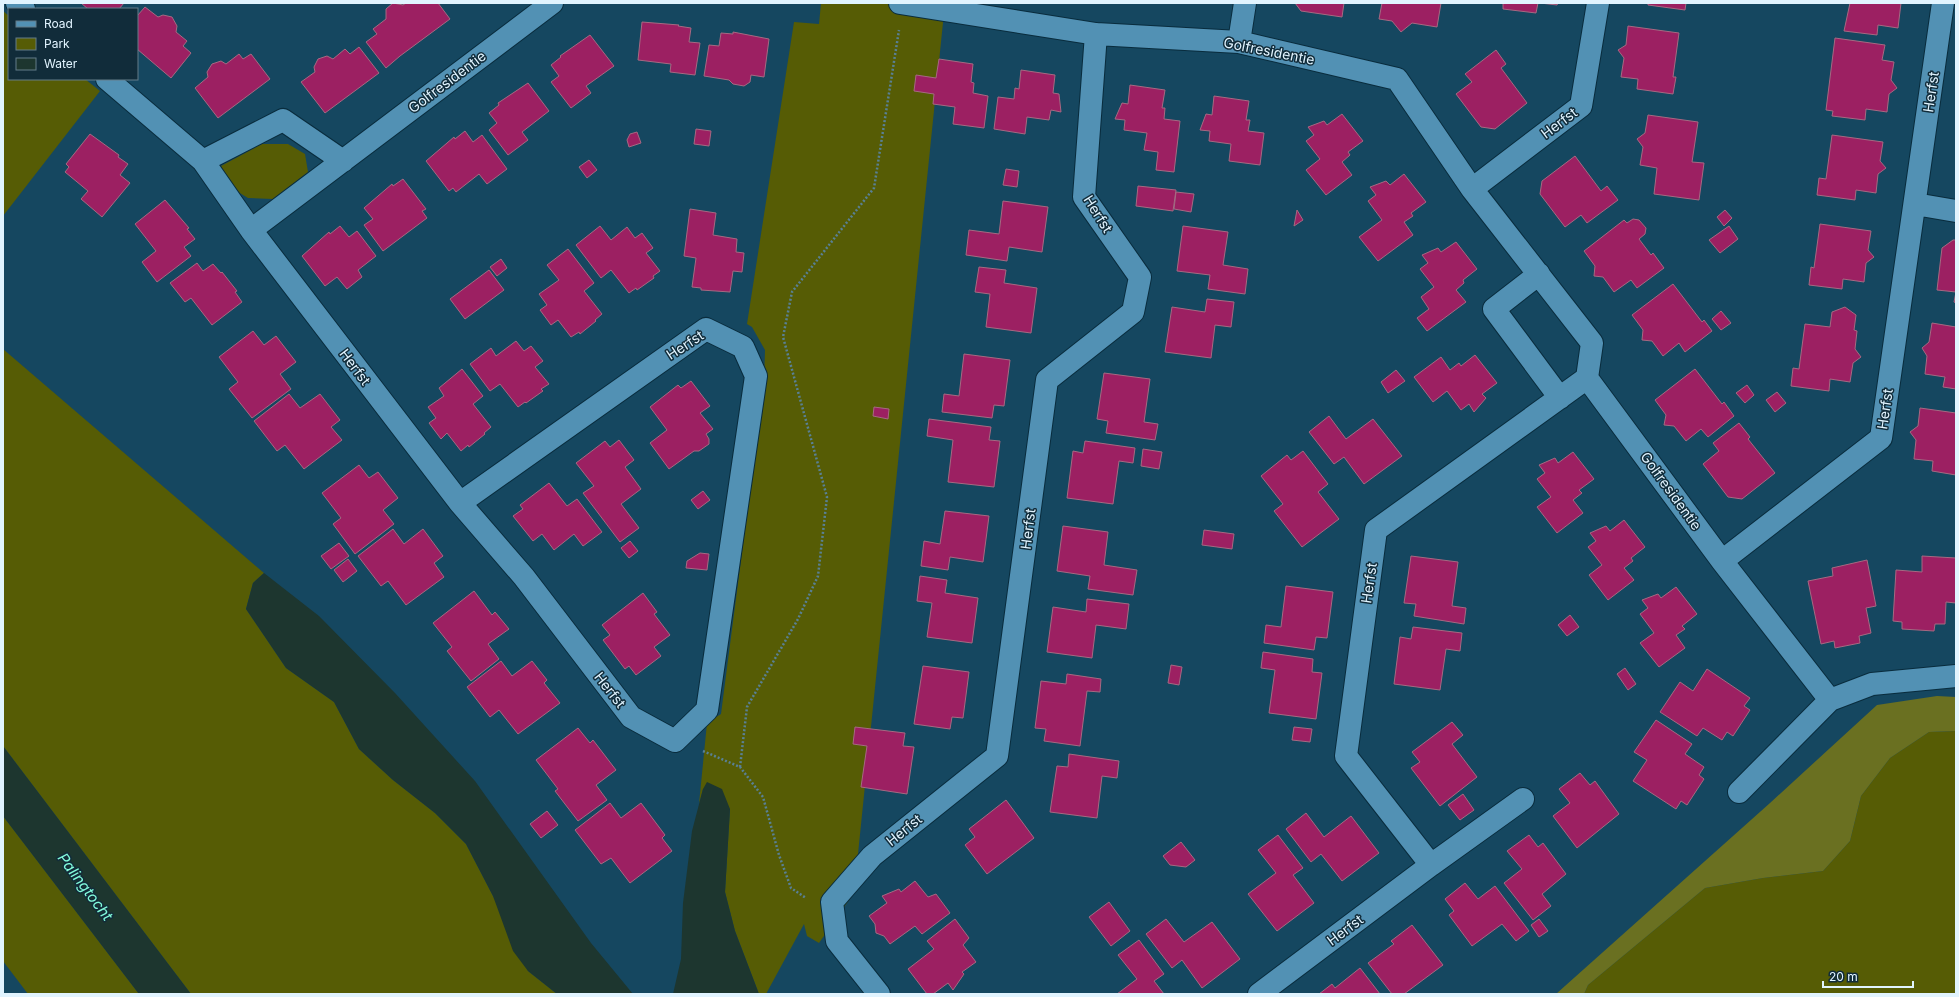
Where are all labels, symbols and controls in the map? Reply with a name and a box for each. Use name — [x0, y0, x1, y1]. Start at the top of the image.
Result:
legend — [8, 8, 138, 80]
text: Road — [44, 16, 73, 31]
street label: Golfresidentie — [1222, 33, 1316, 68]
text: Park — [44, 36, 70, 51]
street label: Golfresidentie — [405, 47, 489, 116]
text: Water — [44, 56, 78, 71]
street label: Herfst — [1919, 70, 1942, 113]
street label: Herfst — [1537, 103, 1580, 142]
street label: Herfst — [1080, 192, 1117, 236]
street label: Herfst — [663, 326, 707, 363]
street label: Herfst — [336, 345, 375, 388]
street label: Herfst — [1873, 387, 1896, 430]
street label: Golfresidentie — [1637, 448, 1705, 533]
street label: Herfst — [1017, 507, 1038, 550]
street label: Herfst — [1357, 561, 1380, 604]
street label: Herfst — [591, 668, 630, 711]
street label: Herfst — [882, 810, 925, 849]
water label: Palingtocht — [54, 849, 118, 925]
street label: Herfst — [1323, 910, 1366, 949]
scale bar — [1823, 963, 1913, 989]
text: 20 m — [1829, 969, 1858, 984]

